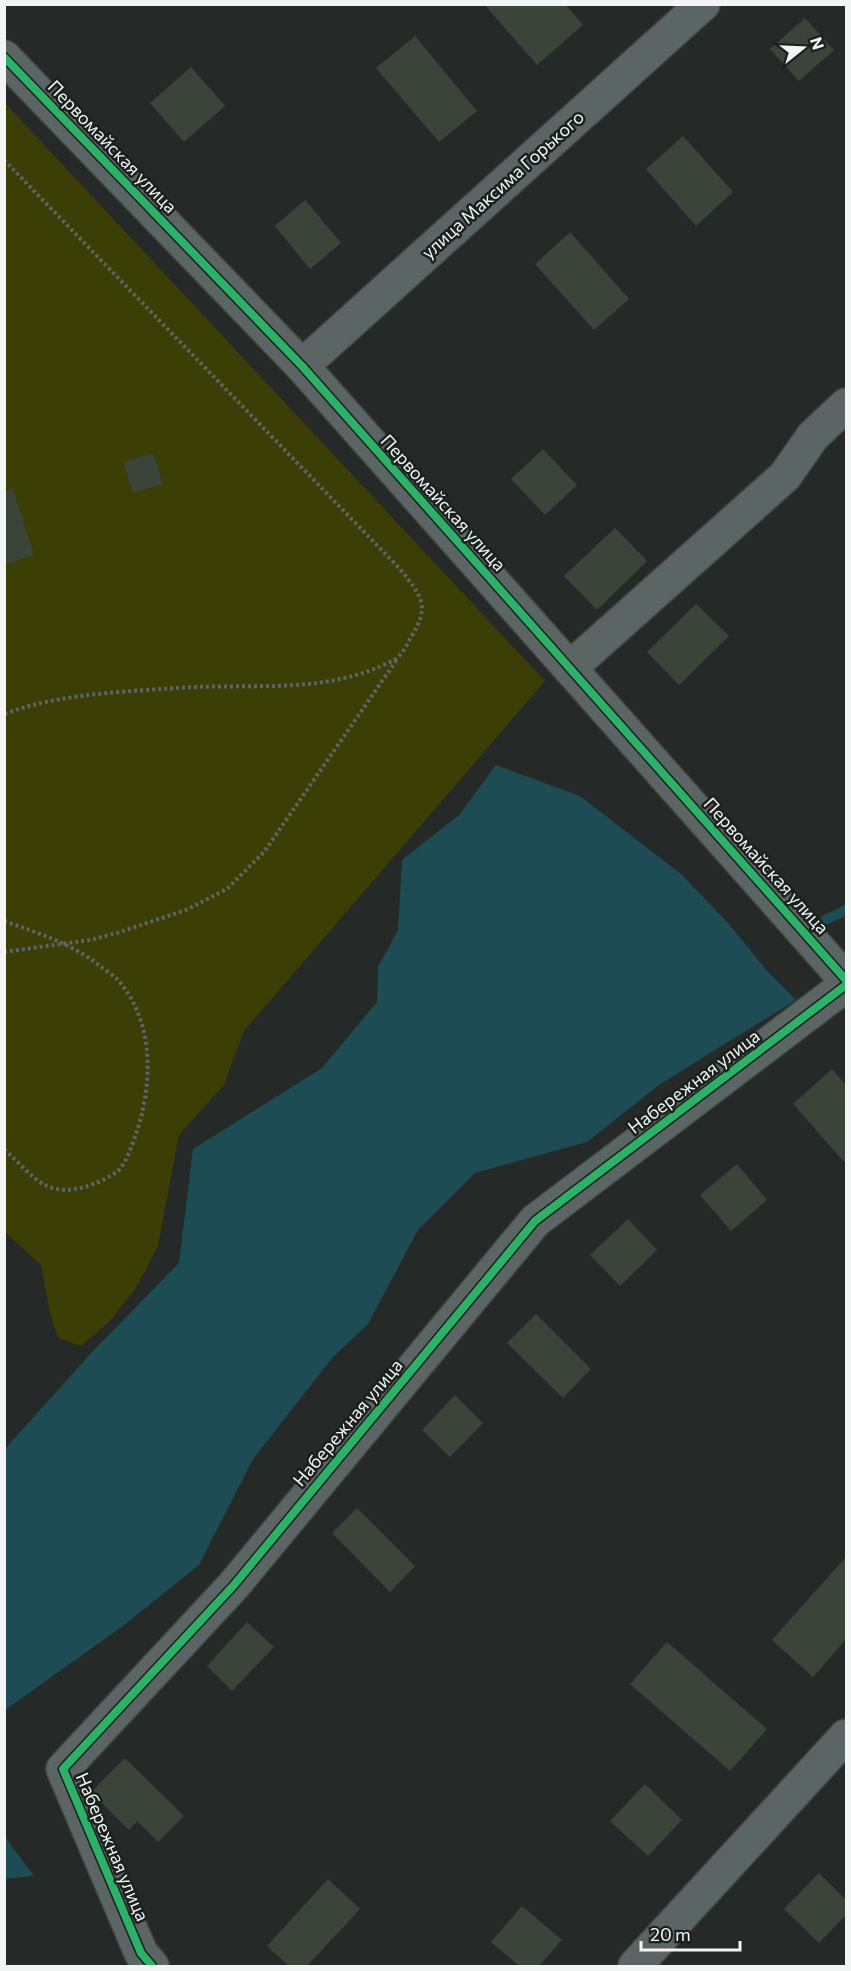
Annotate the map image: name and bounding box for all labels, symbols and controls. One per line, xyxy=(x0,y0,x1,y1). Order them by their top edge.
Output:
north arrow xyxy=(773,18,833,78)
text: N xyxy=(807,35,829,52)
street label: Первомайская улица xyxy=(44,75,182,217)
street label: улица Максима Горького xyxy=(417,106,588,263)
street label: Первомайская улица xyxy=(377,429,511,575)
street label: Первомайская улица xyxy=(700,792,834,938)
street label: Набережная улица xyxy=(623,1024,764,1138)
street label: Набережная улица xyxy=(288,1354,407,1490)
street label: Набережная улица xyxy=(72,1769,154,1924)
scale bar xyxy=(641,1914,740,1952)
text: 20 m xyxy=(650,1923,691,1945)

